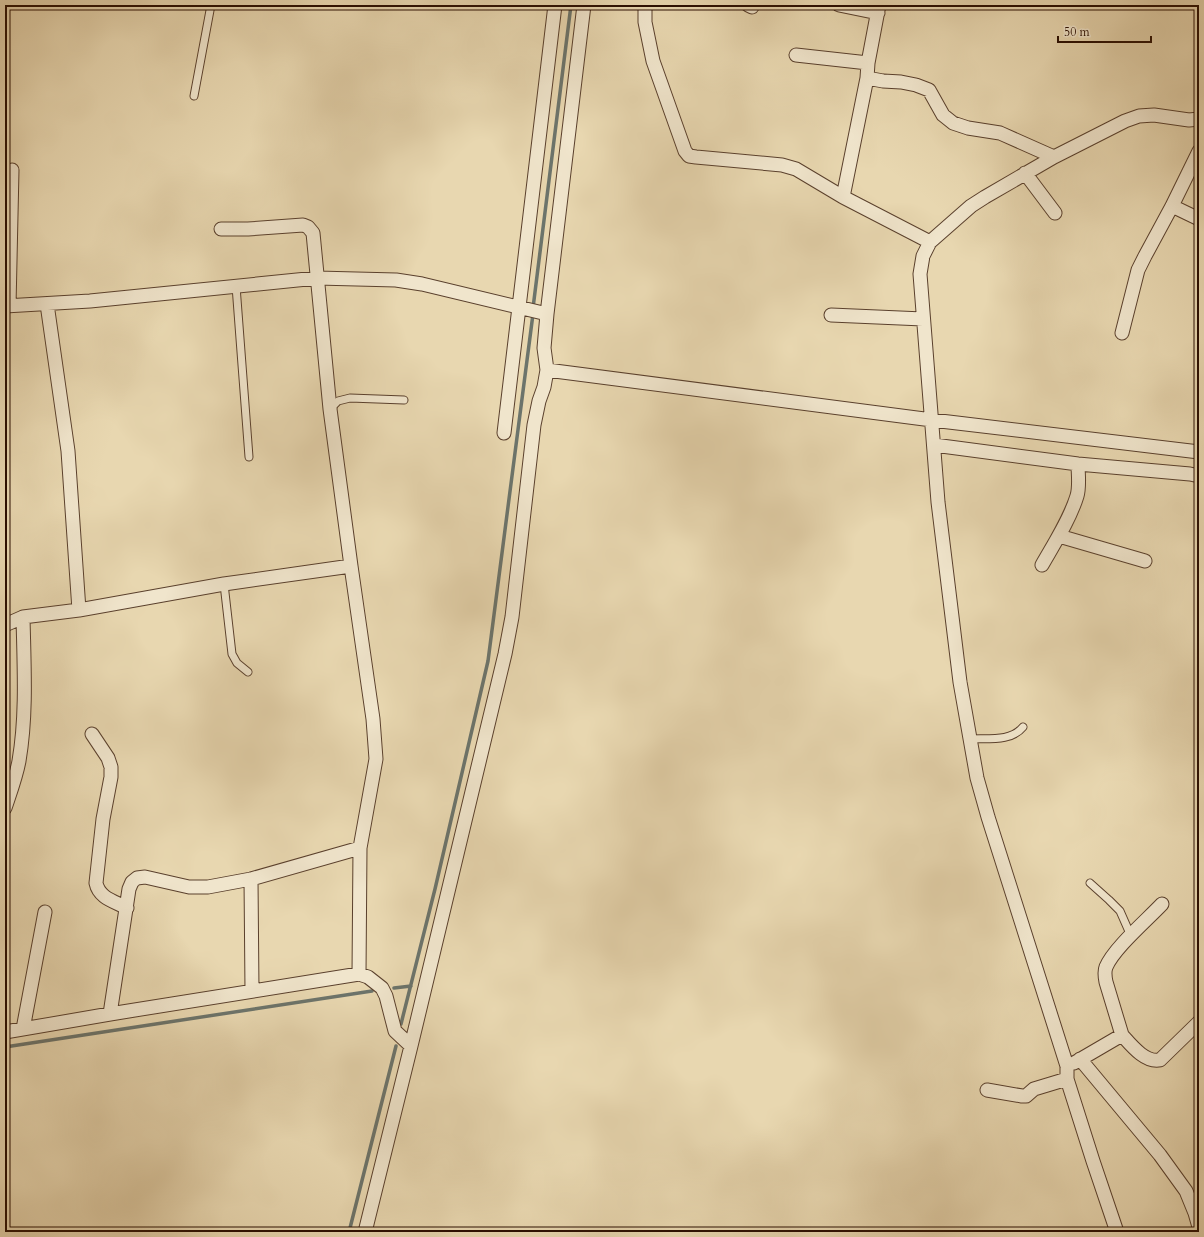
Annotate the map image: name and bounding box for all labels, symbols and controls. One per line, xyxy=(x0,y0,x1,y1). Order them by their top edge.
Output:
scale bar xyxy=(1058,18,1151,44)
text: 50 m xyxy=(1064,24,1091,40)

